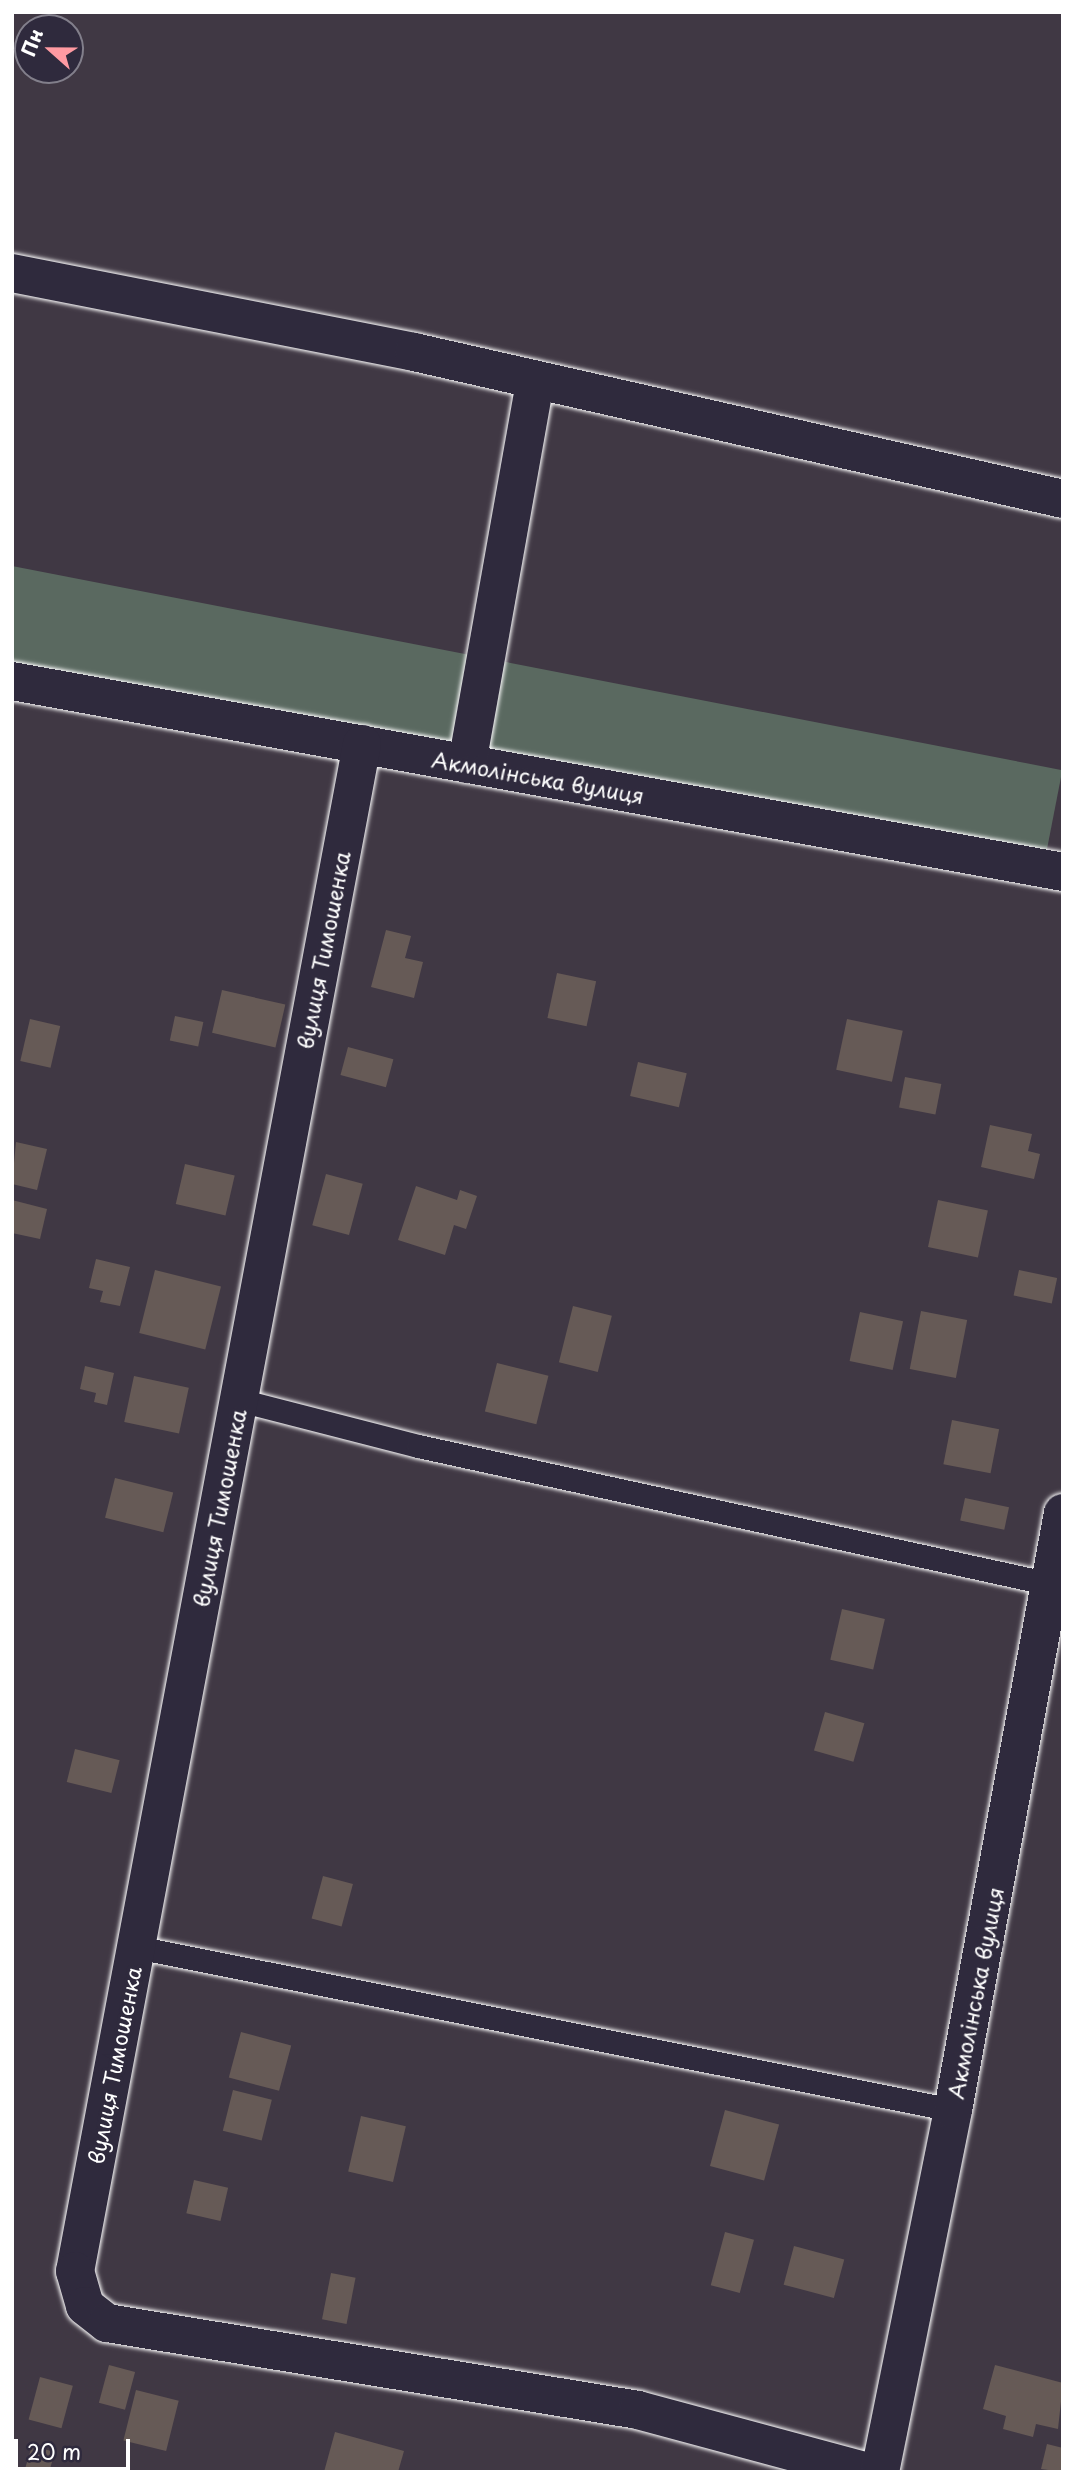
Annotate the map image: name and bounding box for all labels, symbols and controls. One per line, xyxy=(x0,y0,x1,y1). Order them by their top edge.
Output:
north arrow xyxy=(14,14,84,84)
text: Пн xyxy=(13,24,49,60)
street label: Акмолінська вулиця xyxy=(429,746,647,808)
street label: вулиця Тимошенка xyxy=(291,849,355,1051)
street label: вулиця Тимошенка xyxy=(187,1407,251,1609)
street label: Акмолінська вулиця xyxy=(942,1885,1008,2101)
street label: вулиця Тимошенка xyxy=(82,1964,146,2166)
scale bar xyxy=(18,2424,133,2468)
text: 20 m xyxy=(27,2435,81,2467)

